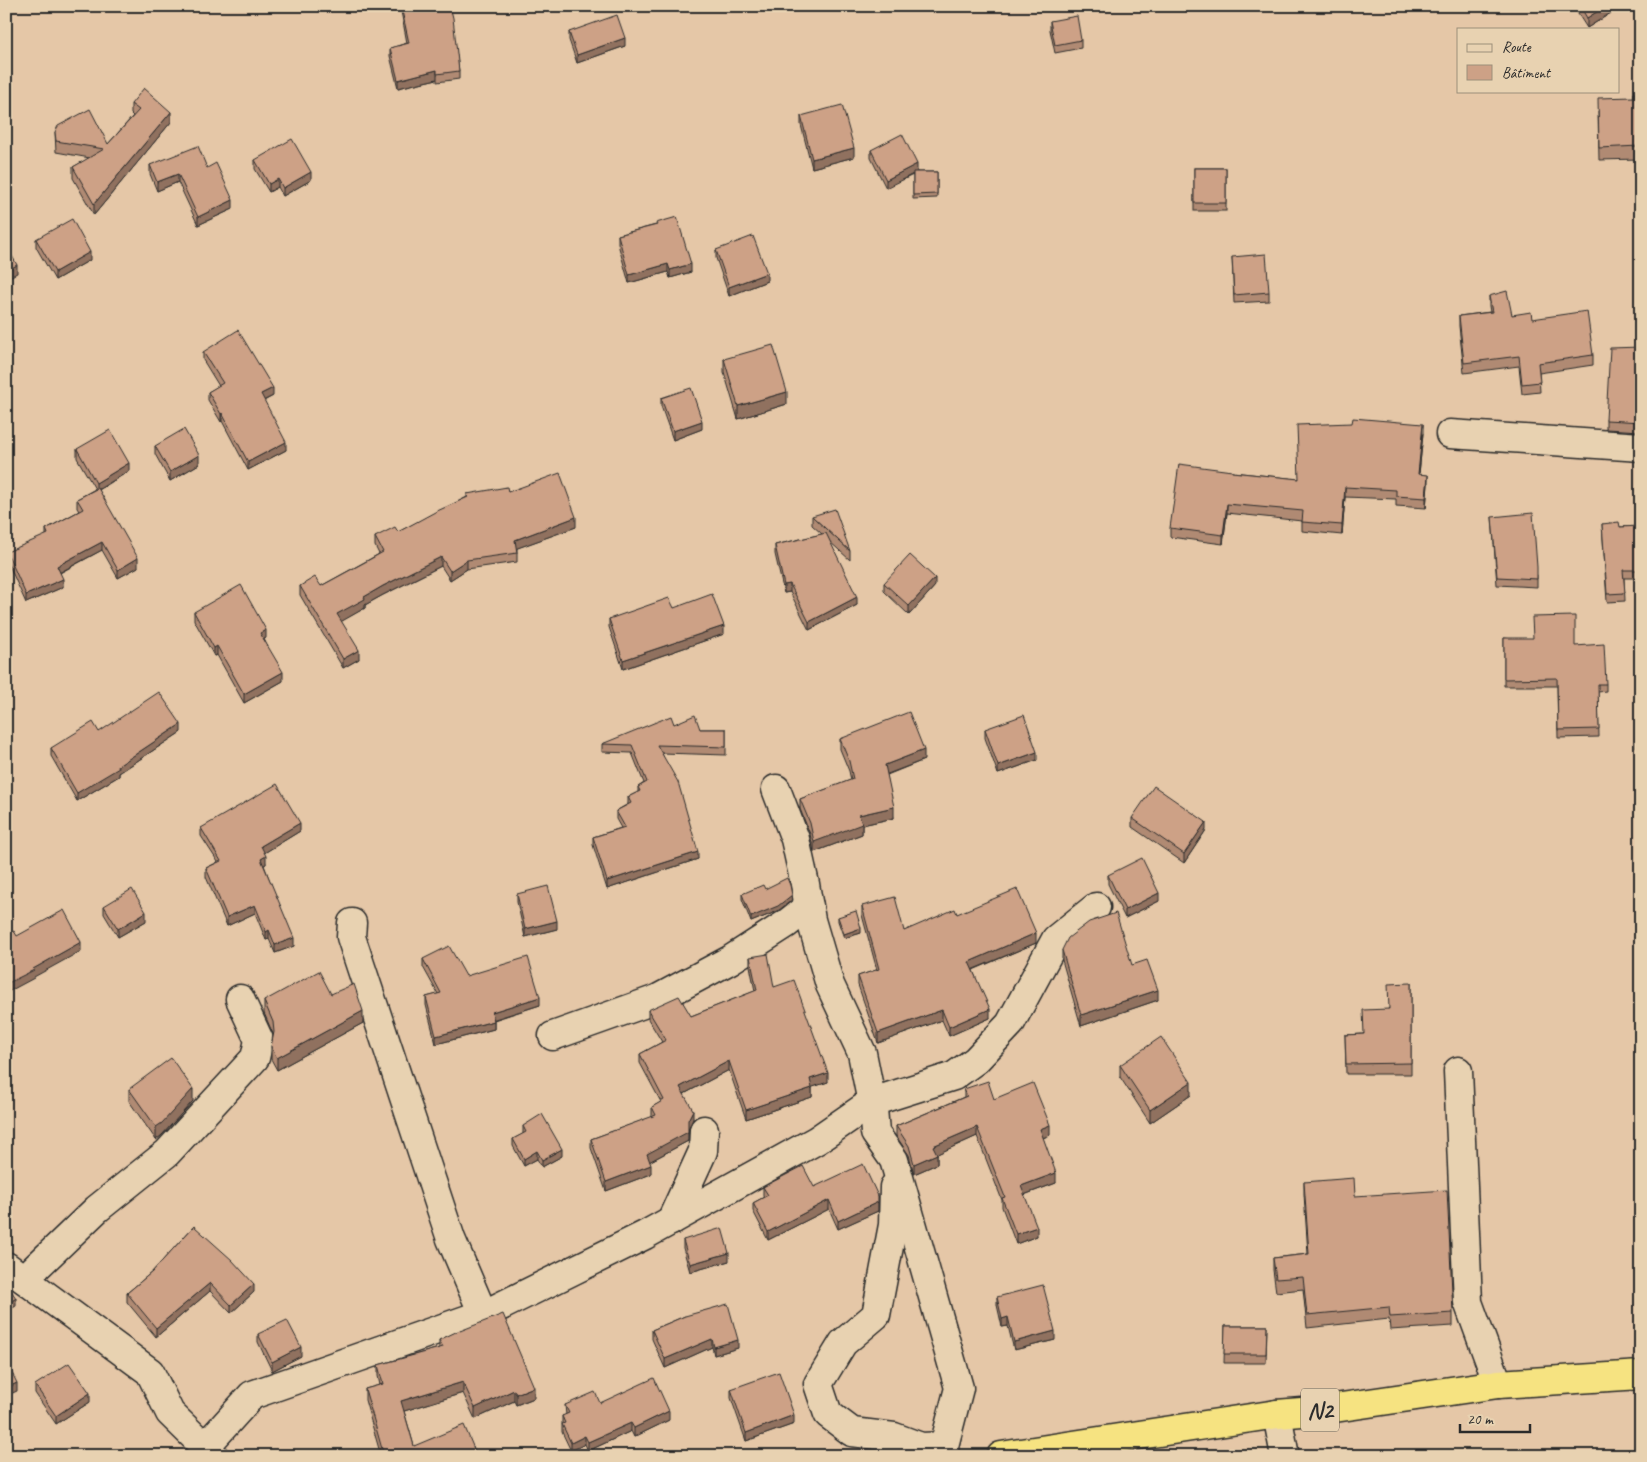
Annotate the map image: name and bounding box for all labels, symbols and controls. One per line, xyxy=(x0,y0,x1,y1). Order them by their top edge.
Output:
legend xyxy=(1457,28,1620,92)
text: Route xyxy=(1502,38,1532,57)
text: Bâtiment xyxy=(1502,64,1552,83)
road number: N2 xyxy=(1301,1388,1339,1432)
scale bar xyxy=(1460,1402,1530,1434)
text: 20 m xyxy=(1467,1410,1494,1429)

